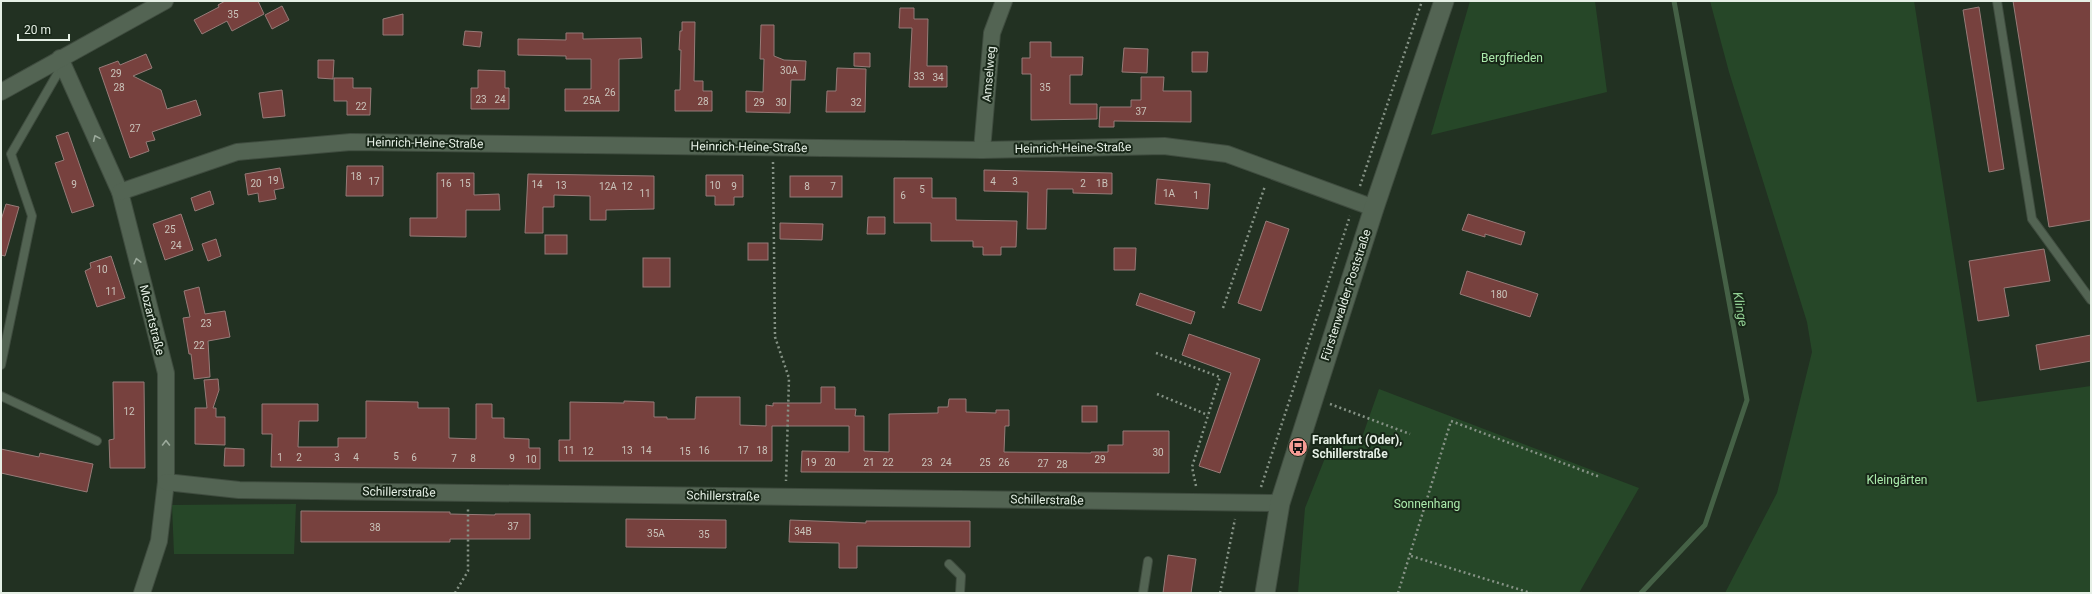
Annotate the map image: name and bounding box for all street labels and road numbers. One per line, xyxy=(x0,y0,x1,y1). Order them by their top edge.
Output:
street label: Amselweg xyxy=(980,46,998,102)
street label: Heinrich-Heine-Straße xyxy=(367,135,483,151)
street label: Heinrich-Heine-Straße xyxy=(691,139,807,155)
street label: Heinrich-Heine-Straße xyxy=(1015,140,1131,156)
street label: Fürstenwalder Poststraße xyxy=(1318,228,1374,362)
street label: Mozartstraße xyxy=(137,283,167,357)
street label: Schillerstraße xyxy=(362,484,436,500)
street label: Schillerstraße xyxy=(686,488,760,504)
street label: Schillerstraße xyxy=(1010,492,1084,508)

